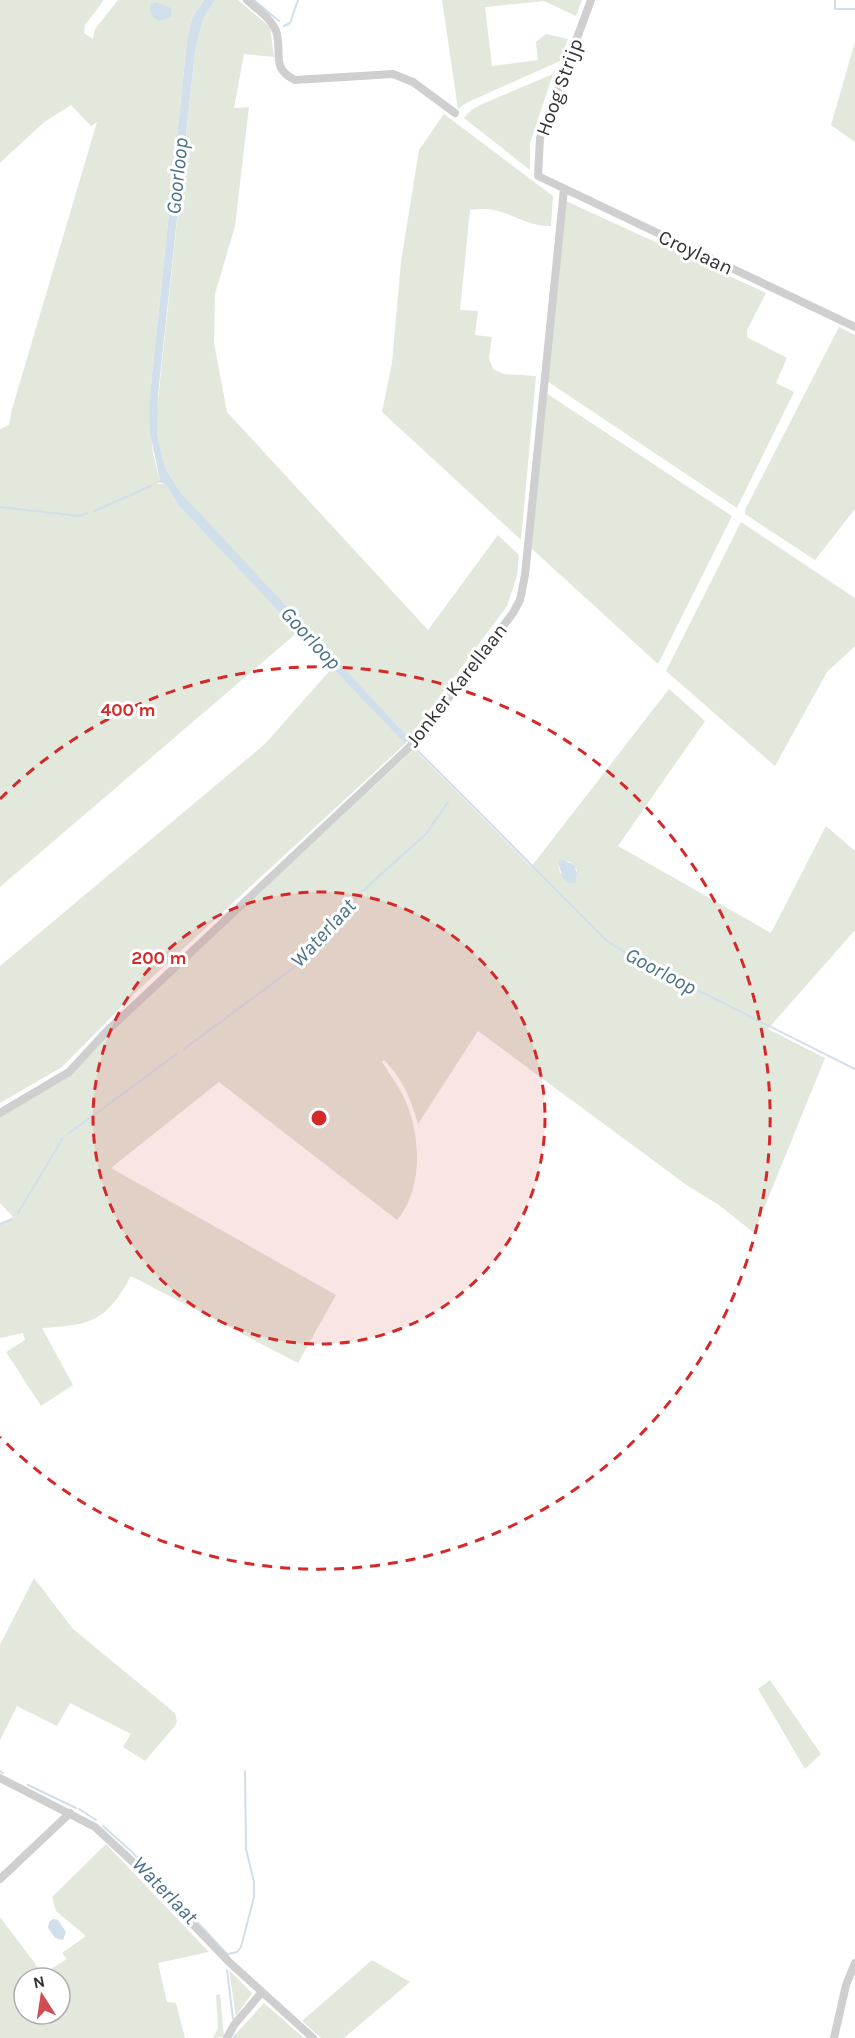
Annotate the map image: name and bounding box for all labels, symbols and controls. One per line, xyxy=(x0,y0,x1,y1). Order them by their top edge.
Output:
street label: Hoog Strijp xyxy=(531,35,588,139)
water label: Goorloop xyxy=(161,136,193,216)
street label: Croylaan xyxy=(655,225,737,280)
water label: Goorloop xyxy=(276,602,346,674)
street label: Jonker Karellaan xyxy=(401,619,512,752)
text: 400 m xyxy=(100,699,156,721)
water label: Waterlaat xyxy=(285,893,361,972)
water label: Goorloop xyxy=(621,942,701,1000)
text: 200 m xyxy=(131,947,187,969)
centre of rings xyxy=(309,1108,329,1128)
water label: Waterlaat xyxy=(127,1851,204,1929)
north arrow xyxy=(12,1966,72,2026)
text: N xyxy=(31,1971,47,1992)

